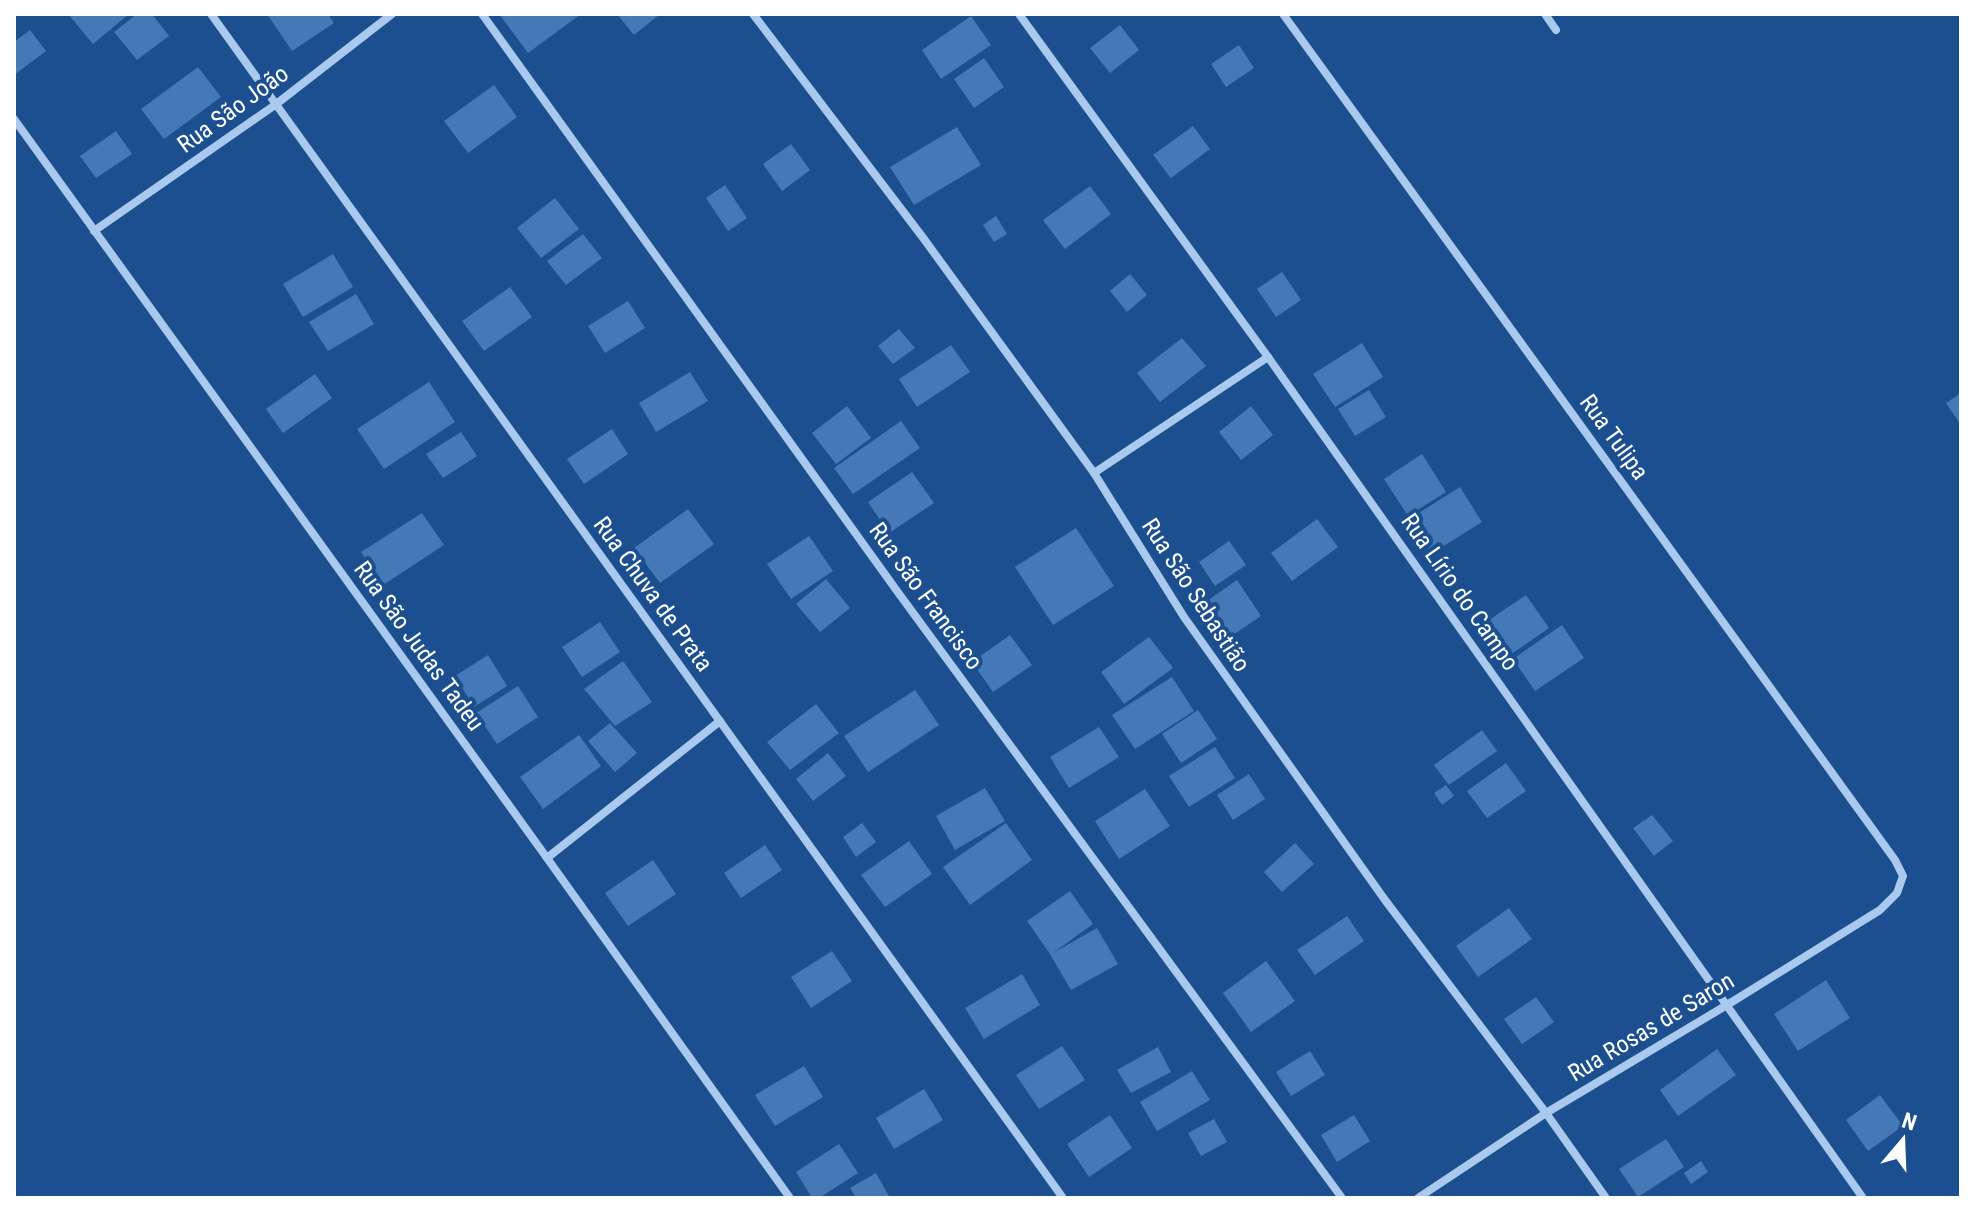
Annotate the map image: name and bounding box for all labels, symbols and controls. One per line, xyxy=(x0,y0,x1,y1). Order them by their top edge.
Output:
street label: Rua São João xyxy=(172,59,294,159)
street label: Rua Tulipa xyxy=(1574,389,1654,485)
street label: Rua Lírio do Campo xyxy=(1395,508,1525,676)
street label: Rua Chuva de Prata xyxy=(588,511,718,677)
street label: Rua São Sebastião xyxy=(1136,513,1256,677)
street label: Rua São Francisco xyxy=(863,517,989,675)
street label: Rua São Judas Tadeu xyxy=(348,556,490,736)
street label: Rua Rosas de Saron xyxy=(1563,966,1739,1088)
north arrow xyxy=(1863,1100,1943,1180)
text: N xyxy=(1899,1108,1920,1136)

